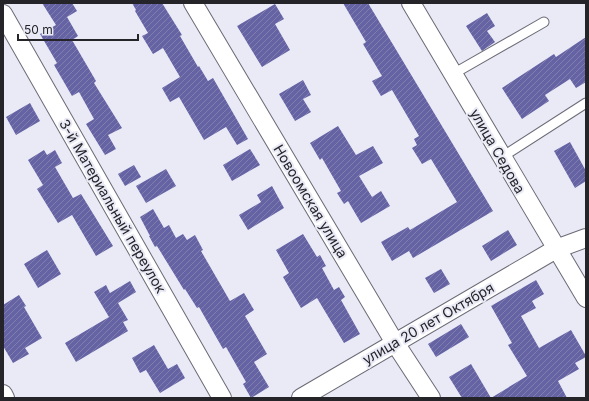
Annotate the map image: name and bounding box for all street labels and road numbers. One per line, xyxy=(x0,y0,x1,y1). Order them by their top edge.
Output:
street label: улица Седова xyxy=(467,106,529,196)
street label: 3-й Материальный переулок xyxy=(56,116,170,296)
street label: Новоомская улица xyxy=(270,141,352,261)
street label: улица 20 лет Октября xyxy=(359,278,497,368)

